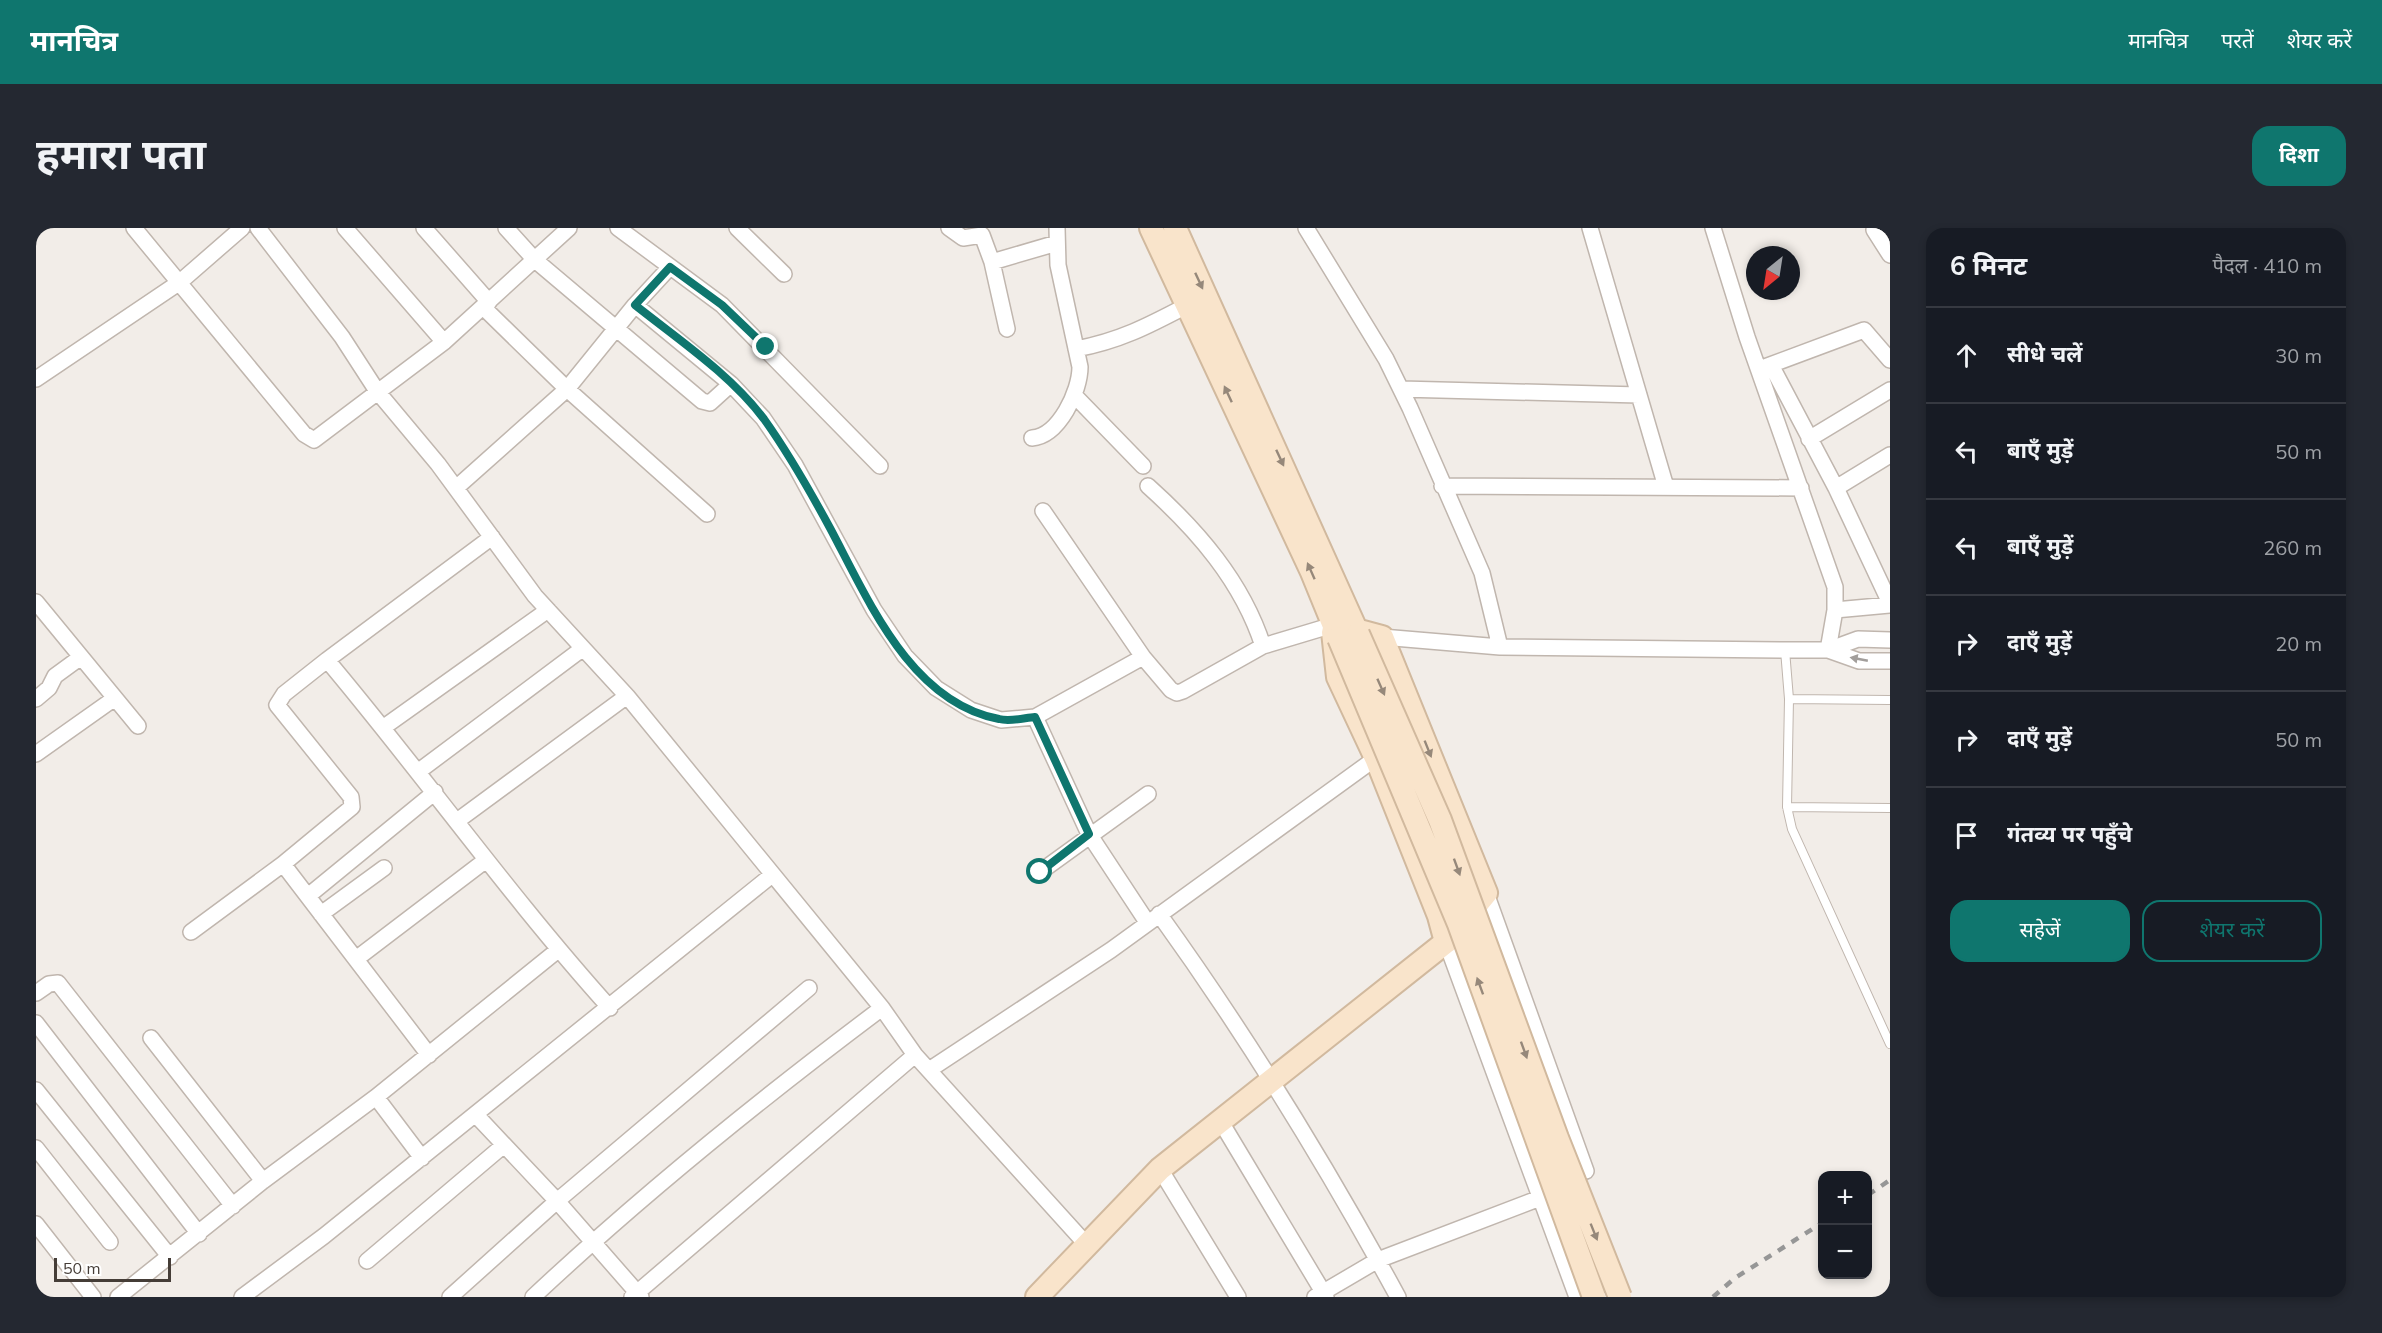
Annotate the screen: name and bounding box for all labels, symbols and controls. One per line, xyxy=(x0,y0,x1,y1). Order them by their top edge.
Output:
text: मानचित्र xyxy=(30,23,118,58)
text: मानचित्र xyxy=(2128,27,2188,53)
text: परतें xyxy=(2221,27,2254,53)
text: शेयर करें xyxy=(2287,27,2352,53)
button: दिशा xyxy=(2252,126,2346,186)
text: हमारा पता xyxy=(36,127,206,180)
north arrow xyxy=(1746,246,1800,300)
text: 6 मिनट xyxy=(1950,249,2027,282)
text: पैदल · 410 m xyxy=(2213,253,2322,278)
one-way arrow xyxy=(1194,273,1203,290)
route end xyxy=(752,333,778,359)
icon: ahead xyxy=(1950,339,1983,372)
text: सीधे चलें xyxy=(2007,340,2082,368)
text: 30 m xyxy=(2275,343,2322,368)
one-way arrow xyxy=(1223,386,1232,403)
icon: left xyxy=(1950,435,1983,468)
text: बाएँ मुड़ें xyxy=(2007,436,2073,464)
text: 50 m xyxy=(2275,439,2322,464)
one-way arrow xyxy=(1276,450,1285,467)
icon: left xyxy=(1950,531,1983,564)
text: बाएँ मुड़ें xyxy=(2007,532,2073,560)
text: 260 m xyxy=(2263,535,2322,560)
one-way arrow xyxy=(1306,561,1316,579)
icon: right xyxy=(1950,627,1983,660)
text: दाएँ मुड़ें xyxy=(2007,628,2072,656)
text: 20 m xyxy=(2275,631,2322,656)
one-way arrow xyxy=(1849,654,1868,663)
one-way arrow xyxy=(1376,679,1386,697)
icon: right xyxy=(1950,723,1983,756)
text: दाएँ मुड़ें xyxy=(2007,724,2072,752)
text: 50 m xyxy=(2275,727,2322,752)
one-way arrow xyxy=(1423,741,1433,759)
icon: arrive xyxy=(1950,819,1983,852)
text: गंतव्य पर पहुँचे xyxy=(2007,820,2132,848)
route start xyxy=(1026,858,1052,884)
one-way arrow xyxy=(1453,858,1462,876)
button: सहेजें xyxy=(1950,900,2130,962)
button: शेयर करें xyxy=(2142,900,2322,962)
one-way arrow xyxy=(1475,976,1485,994)
one-way arrow xyxy=(1520,1041,1530,1059)
map controls xyxy=(1818,1171,1872,1279)
button: + xyxy=(1818,1171,1872,1225)
one-way arrow xyxy=(1590,1223,1599,1241)
button: − xyxy=(1818,1225,1872,1279)
scale bar xyxy=(54,1255,171,1282)
text: 50 m xyxy=(63,1258,100,1278)

